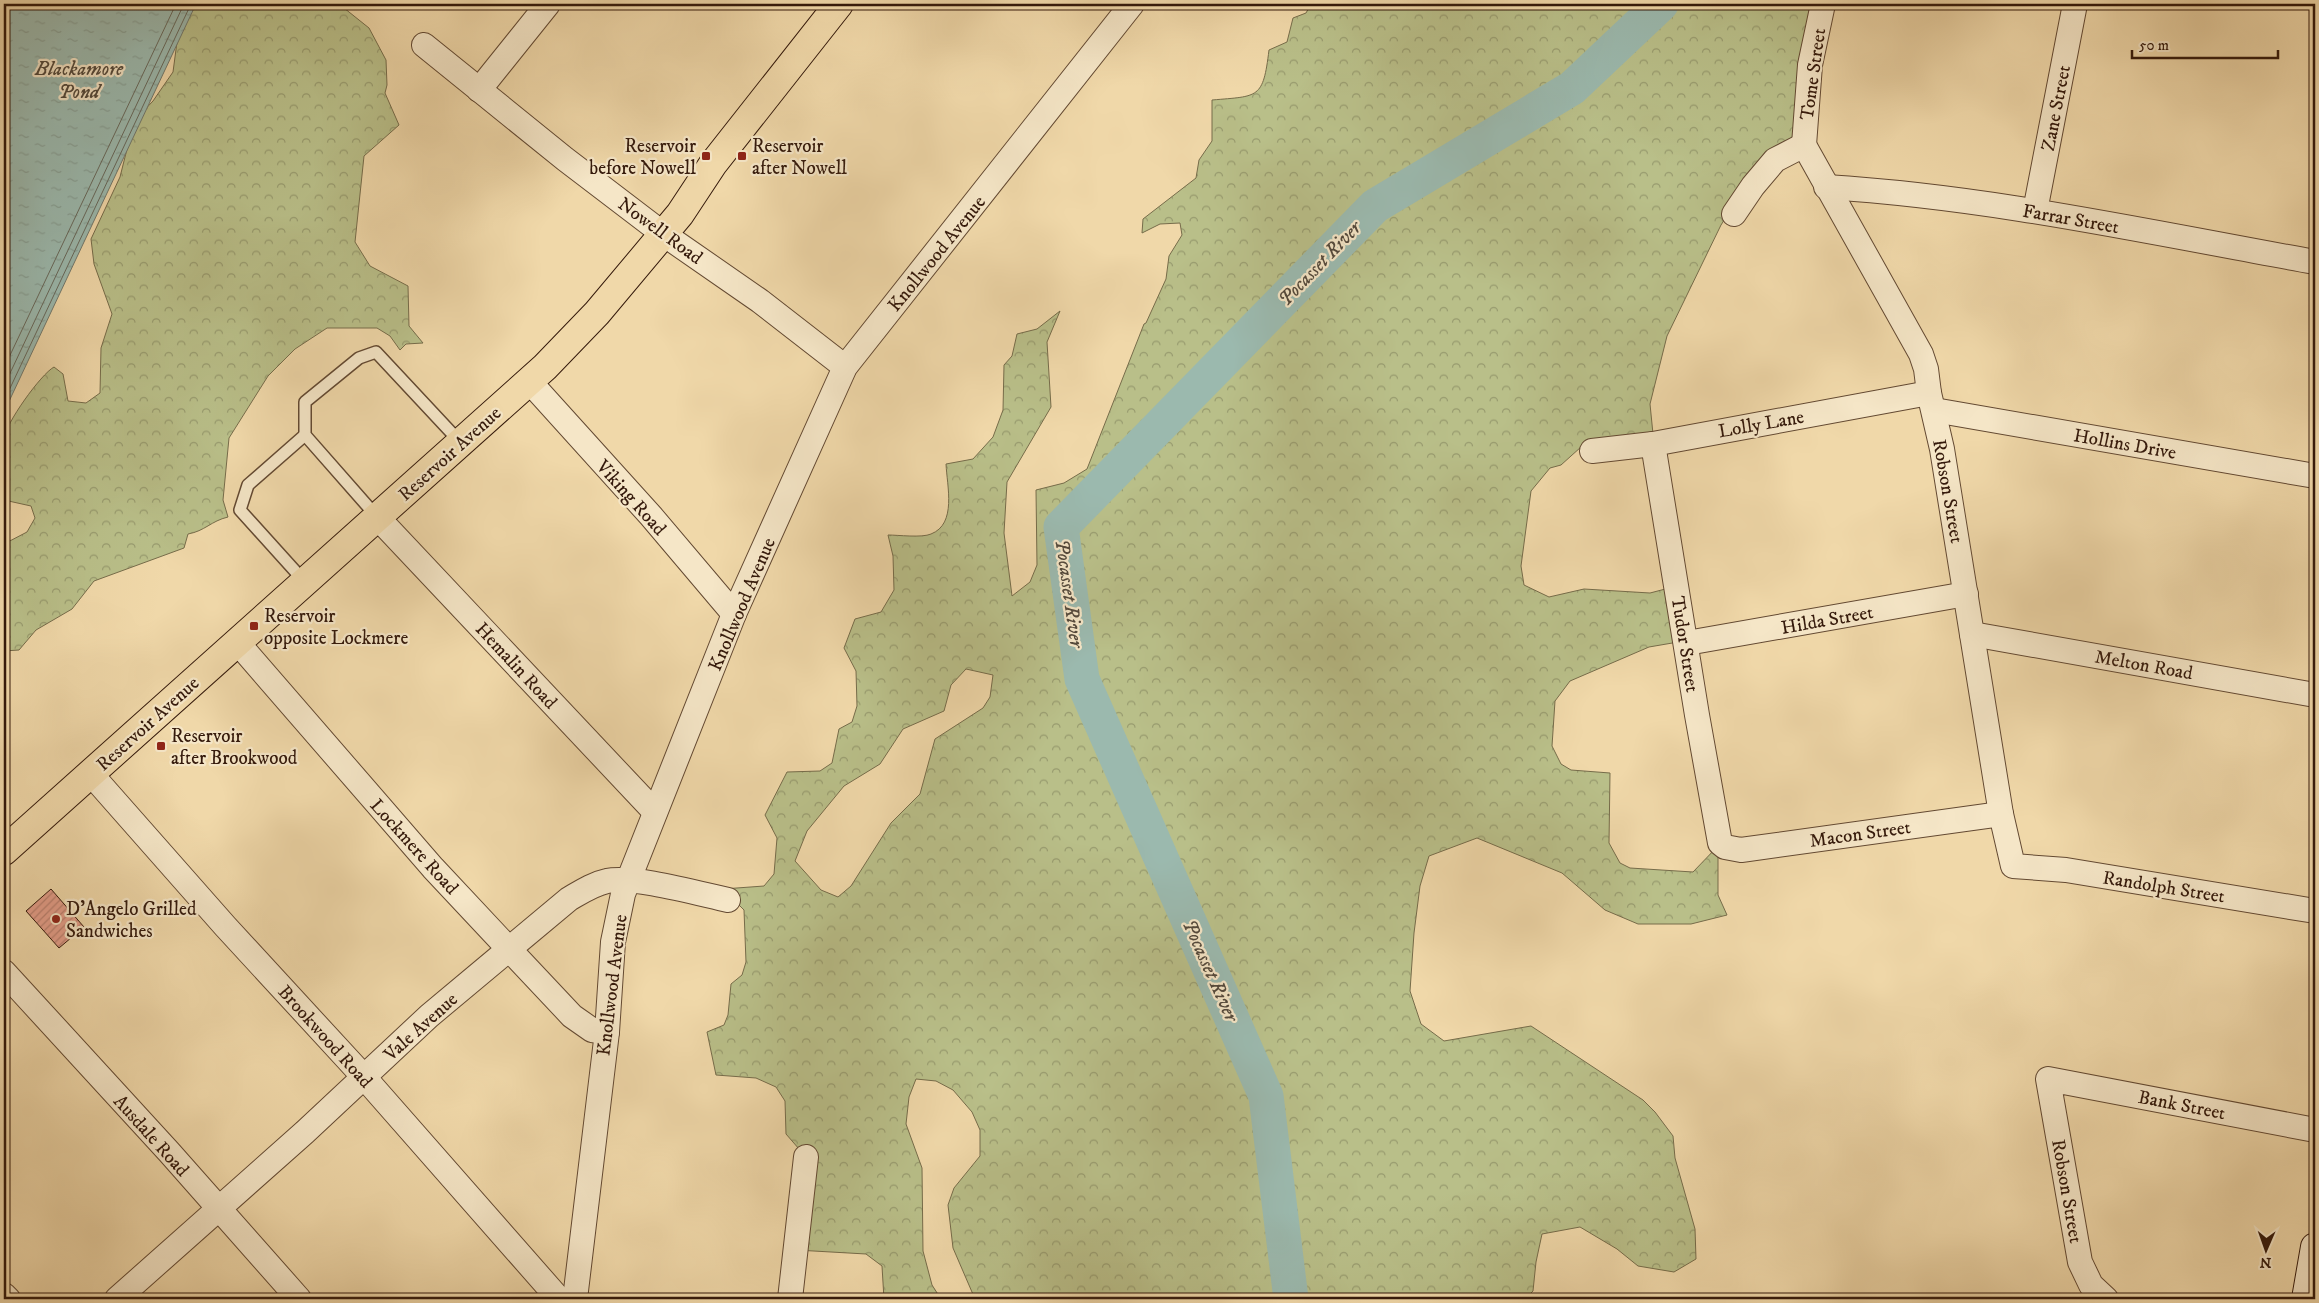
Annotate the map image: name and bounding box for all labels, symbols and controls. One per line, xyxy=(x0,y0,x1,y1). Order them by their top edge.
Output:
street label: Tome Street xyxy=(1796,27,1831,122)
scale bar xyxy=(2132,28,2278,60)
text: 50 m xyxy=(2139,36,2169,55)
water label: Blackamore Pond xyxy=(34,57,124,105)
street label: Zane Street xyxy=(2037,63,2076,153)
place label: Reservoir before Nowell xyxy=(589,135,696,180)
place label: Reservoir after Nowell xyxy=(752,135,847,180)
marker: Reservoir before Nowell xyxy=(700,150,712,162)
marker: Reservoir after Nowell xyxy=(736,150,748,162)
street label: Knollwood Avenue xyxy=(883,191,991,317)
street label: Nowell Road xyxy=(613,193,707,270)
street label: Farrar Street xyxy=(2021,200,2121,239)
water label: Pocasset River xyxy=(1273,215,1368,312)
street label: Reservoir Avenue xyxy=(394,402,506,506)
street label: Lolly Lane xyxy=(1717,406,1806,443)
street label: Hollins Drive xyxy=(2072,424,2178,465)
street label: Robson Street xyxy=(1927,437,1968,545)
street label: Viking Road xyxy=(590,455,671,541)
street label: Knollwood Avenue xyxy=(704,534,781,675)
water label: Pocasset River xyxy=(1049,537,1089,651)
street label: Tudor Street xyxy=(1666,595,1703,694)
street label: Hilda Street xyxy=(1779,601,1875,640)
place label: Reservoir opposite Lockmere xyxy=(264,605,408,650)
street label: Hemalin Road xyxy=(470,618,562,714)
marker: Reservoir opposite Lockmere xyxy=(248,620,260,632)
street label: Melton Road xyxy=(2093,646,2195,686)
street label: Reservoir Avenue xyxy=(92,672,204,776)
place label: Reservoir after Brookwood xyxy=(171,725,298,770)
marker: Reservoir after Brookwood xyxy=(155,740,167,752)
street label: Lockmere Road xyxy=(365,794,463,900)
street label: Macon Street xyxy=(1808,816,1912,853)
street label: Randolph Street xyxy=(2101,866,2226,908)
place label: D'Angelo Grilled Sandwiches xyxy=(66,898,197,943)
marker: D'Angelo Grilled Sandwiches xyxy=(50,913,62,925)
street label: Knollwood Avenue xyxy=(592,913,633,1057)
water label: Pocasset River xyxy=(1176,916,1244,1027)
street label: Brookwood Road xyxy=(273,981,377,1094)
street label: Vale Avenue xyxy=(379,988,463,1067)
street label: Bank Street xyxy=(2136,1086,2227,1125)
street label: Ausdale Road xyxy=(108,1090,194,1182)
street label: Robson Street xyxy=(2046,1137,2087,1245)
north arrow xyxy=(2242,1226,2292,1276)
text: N xyxy=(2259,1253,2272,1271)

